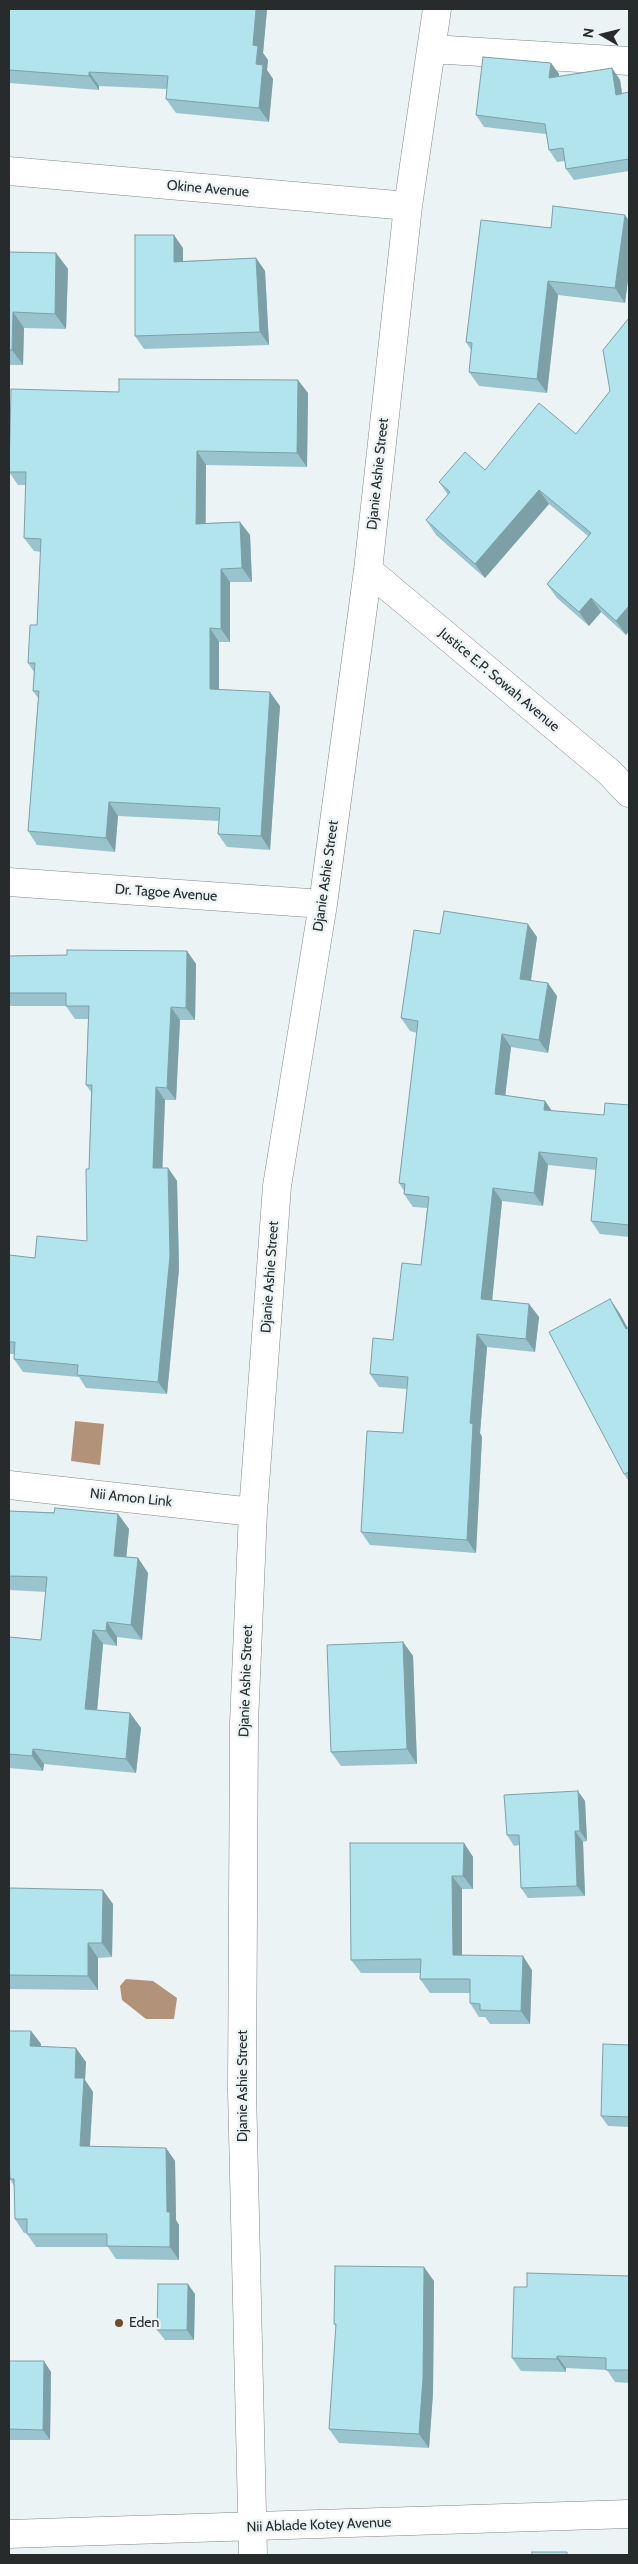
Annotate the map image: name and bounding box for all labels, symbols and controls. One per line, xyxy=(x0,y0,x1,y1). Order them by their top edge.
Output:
north arrow xyxy=(578,10,628,60)
text: N xyxy=(579,27,598,39)
street label: Okine Avenue xyxy=(166,177,250,201)
street label: Djanie Ashie Street xyxy=(364,417,392,531)
street label: Justice E.P. Sowah Avenue xyxy=(435,625,563,735)
street label: Djanie Ashie Street xyxy=(310,819,342,933)
street label: Dr. Tagoe Avenue xyxy=(114,881,218,905)
street label: Djanie Ashie Street xyxy=(258,1220,282,1334)
street label: Nii Amon Link xyxy=(89,1485,173,1511)
street label: Djanie Ashie Street xyxy=(236,1625,256,1737)
street label: Djanie Ashie Street xyxy=(235,2030,251,2142)
place label: Eden xyxy=(129,2315,159,2331)
marker: Eden xyxy=(113,2317,125,2329)
street label: Nii Ablade Kotey Avenue xyxy=(246,2514,392,2536)

